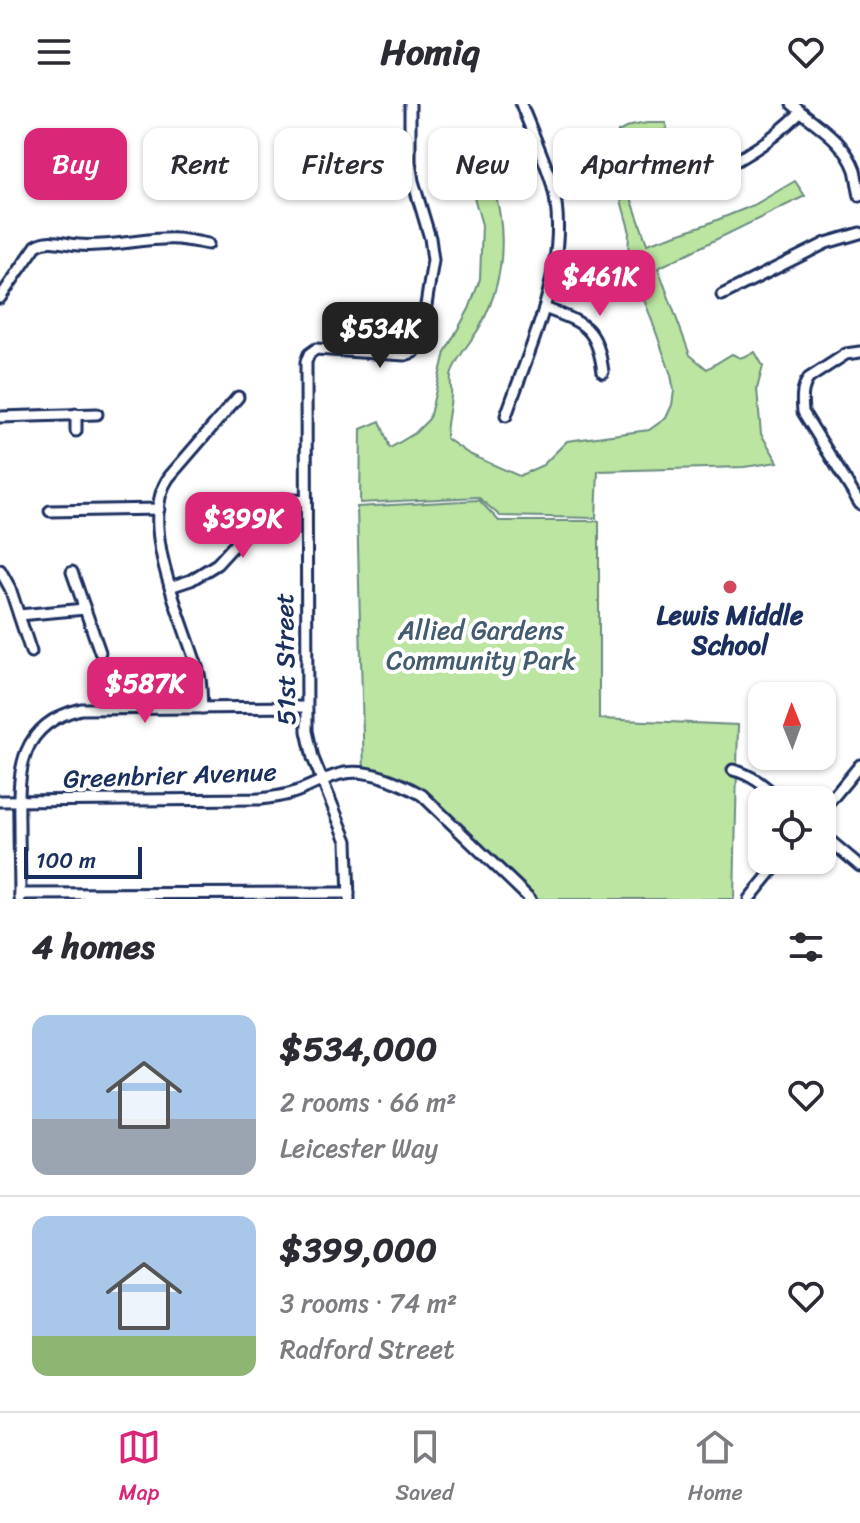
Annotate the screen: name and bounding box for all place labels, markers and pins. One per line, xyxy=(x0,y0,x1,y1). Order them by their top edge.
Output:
pin: $461K xyxy=(544,250,656,318)
pin: $534K xyxy=(324,302,436,370)
pin: $399K xyxy=(187,492,299,560)
marker: Lewis Middle School xyxy=(721,578,739,596)
place label: Lewis Middle School xyxy=(657,592,804,668)
pin: $587K xyxy=(89,657,201,725)

